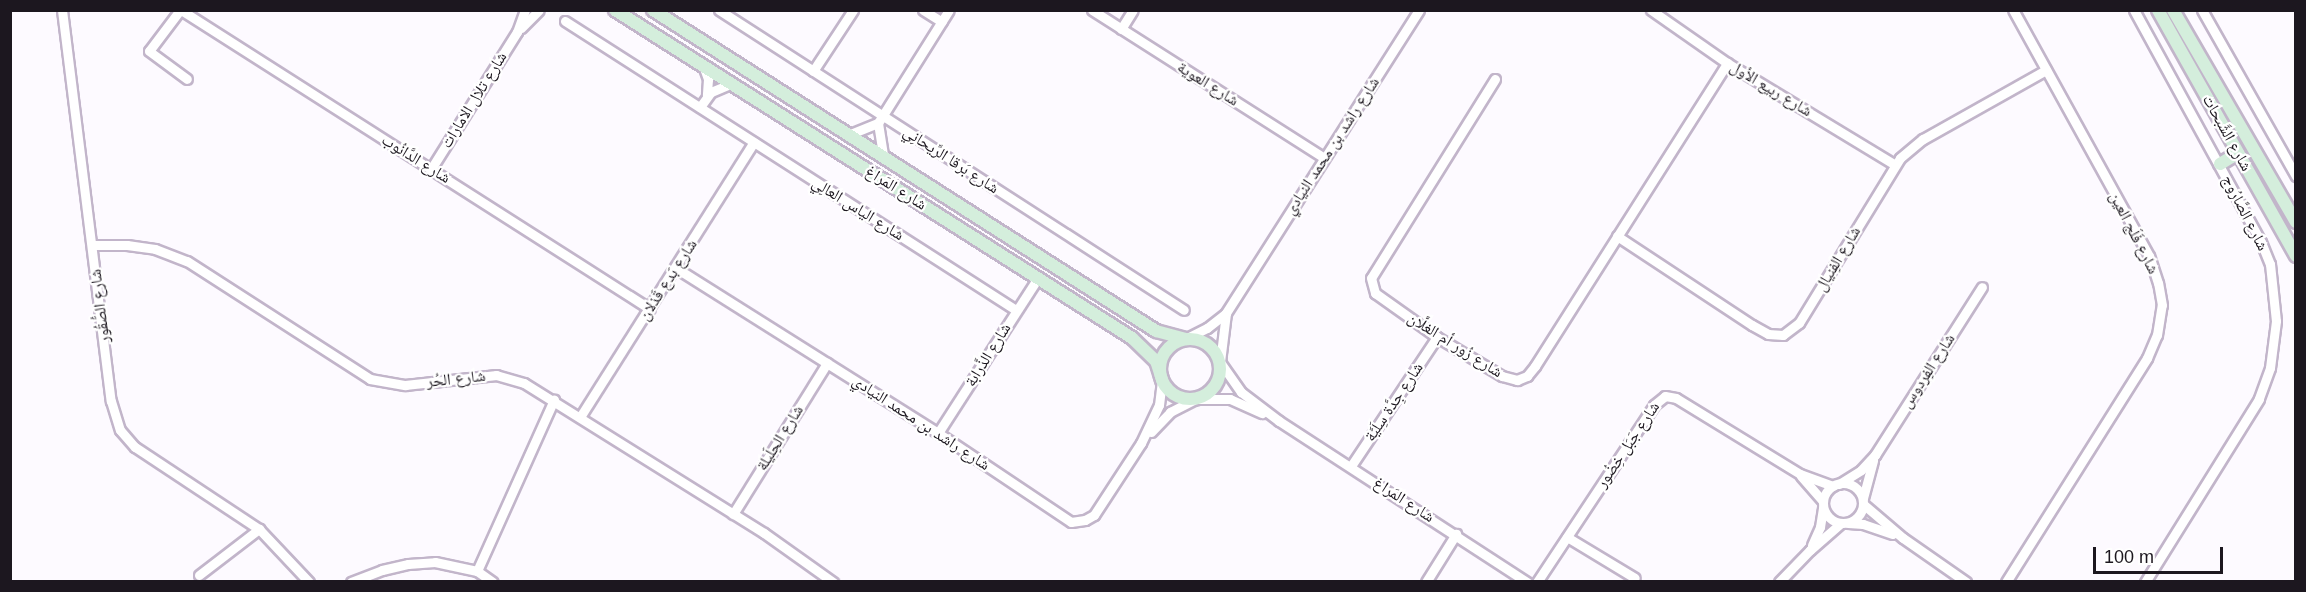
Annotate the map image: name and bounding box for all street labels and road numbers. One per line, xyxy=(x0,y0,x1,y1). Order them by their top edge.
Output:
street label: شارع تلال الامارات xyxy=(437,48,511,152)
street label: شارع ربيع الأول xyxy=(1726,57,1816,121)
street label: شارع العوية xyxy=(1174,58,1242,110)
street label: شارع راشد بن محمد النيادي xyxy=(1280,74,1384,218)
street label: شارع الشَّبحات xyxy=(2198,91,2256,175)
street label: شارع بَرقا الرِّيحانِي xyxy=(900,122,1002,198)
street label: شارع الدَّانُوب xyxy=(378,130,454,188)
street label: شارع المَراغ xyxy=(862,162,930,214)
street label: شارع الصَّارُوج xyxy=(2218,172,2272,254)
street label: شارع الياس العالِي xyxy=(808,173,908,245)
street label: شارع فَلَج العين xyxy=(2105,189,2163,277)
street label: شارع الفِنيال xyxy=(1811,223,1865,295)
street label: شارع بَدع قَذلان xyxy=(635,236,701,324)
street label: شارع الصُّقُور xyxy=(86,268,114,344)
street label: شارع زُور أم الغلَّان xyxy=(1404,308,1506,382)
street label: شارع الذَّرابة xyxy=(961,320,1015,390)
street label: شارع الفِردوس xyxy=(1897,330,1959,412)
street label: شارع جِدَّة سِلَيَّة xyxy=(1361,359,1427,445)
street label: شارع الحُر xyxy=(426,366,486,392)
street label: شارع راشد بن محمد النيادي xyxy=(849,371,993,475)
street label: شارع جَبَل خِضُور xyxy=(1592,398,1664,492)
street label: شارع الحِلَيلة xyxy=(752,402,808,474)
street label: شارع المَراغ xyxy=(1370,473,1438,527)

